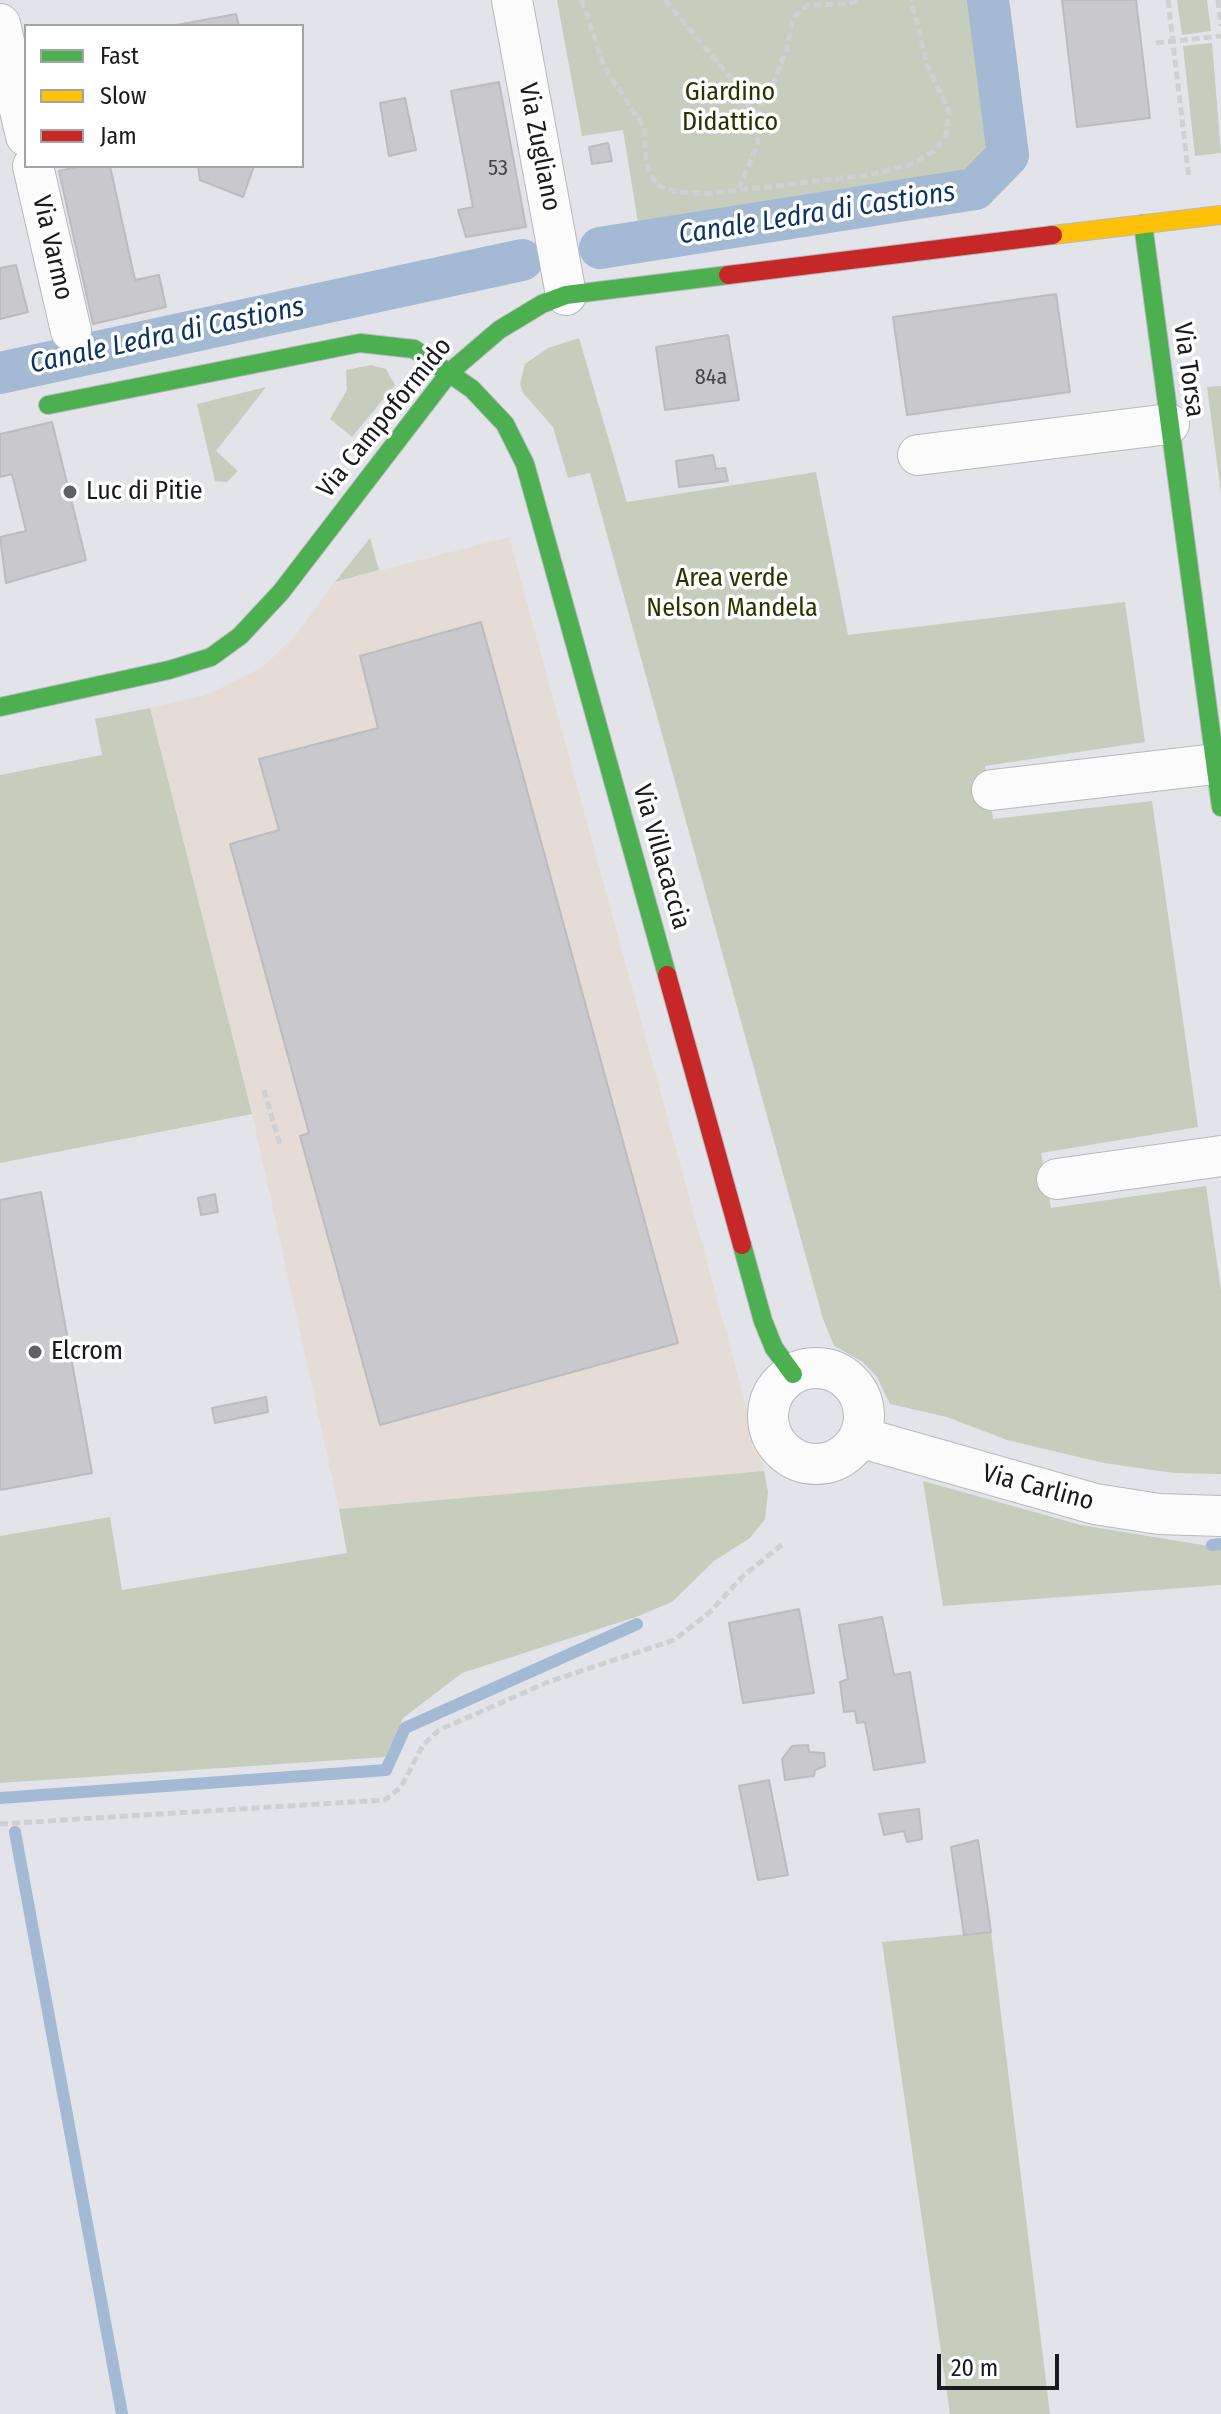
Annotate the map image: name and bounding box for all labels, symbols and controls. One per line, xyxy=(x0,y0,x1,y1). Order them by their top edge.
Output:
legend xyxy=(24,24,304,168)
text: Fast xyxy=(100,42,139,70)
park label: Giardino Didattico xyxy=(682,77,778,138)
street label: Via Zugliano xyxy=(511,80,567,214)
text: Slow xyxy=(100,82,146,110)
text: Jam xyxy=(100,122,137,150)
house number: 53 xyxy=(488,156,508,182)
water label: Canale Ledra di Castions xyxy=(676,176,958,252)
street label: Via Varmo xyxy=(25,193,79,303)
water label: Canale Ledra di Castions xyxy=(27,291,307,381)
street label: Via Torsa xyxy=(1166,321,1210,419)
street label: Via Campoformido xyxy=(311,332,459,504)
house number: 84a xyxy=(695,365,727,391)
place label: Luc di Pitie xyxy=(86,476,203,508)
marker: Luc di Pitie xyxy=(61,483,79,501)
park label: Area verde Nelson Mandela xyxy=(646,563,818,624)
street label: Via Villacaccia xyxy=(625,781,697,933)
place label: Elcrom xyxy=(51,1336,123,1368)
marker: Elcrom xyxy=(26,1343,44,1361)
street label: Via Carlino xyxy=(979,1458,1097,1518)
scale bar xyxy=(941,2338,1063,2388)
text: 20 m xyxy=(951,2354,998,2382)

